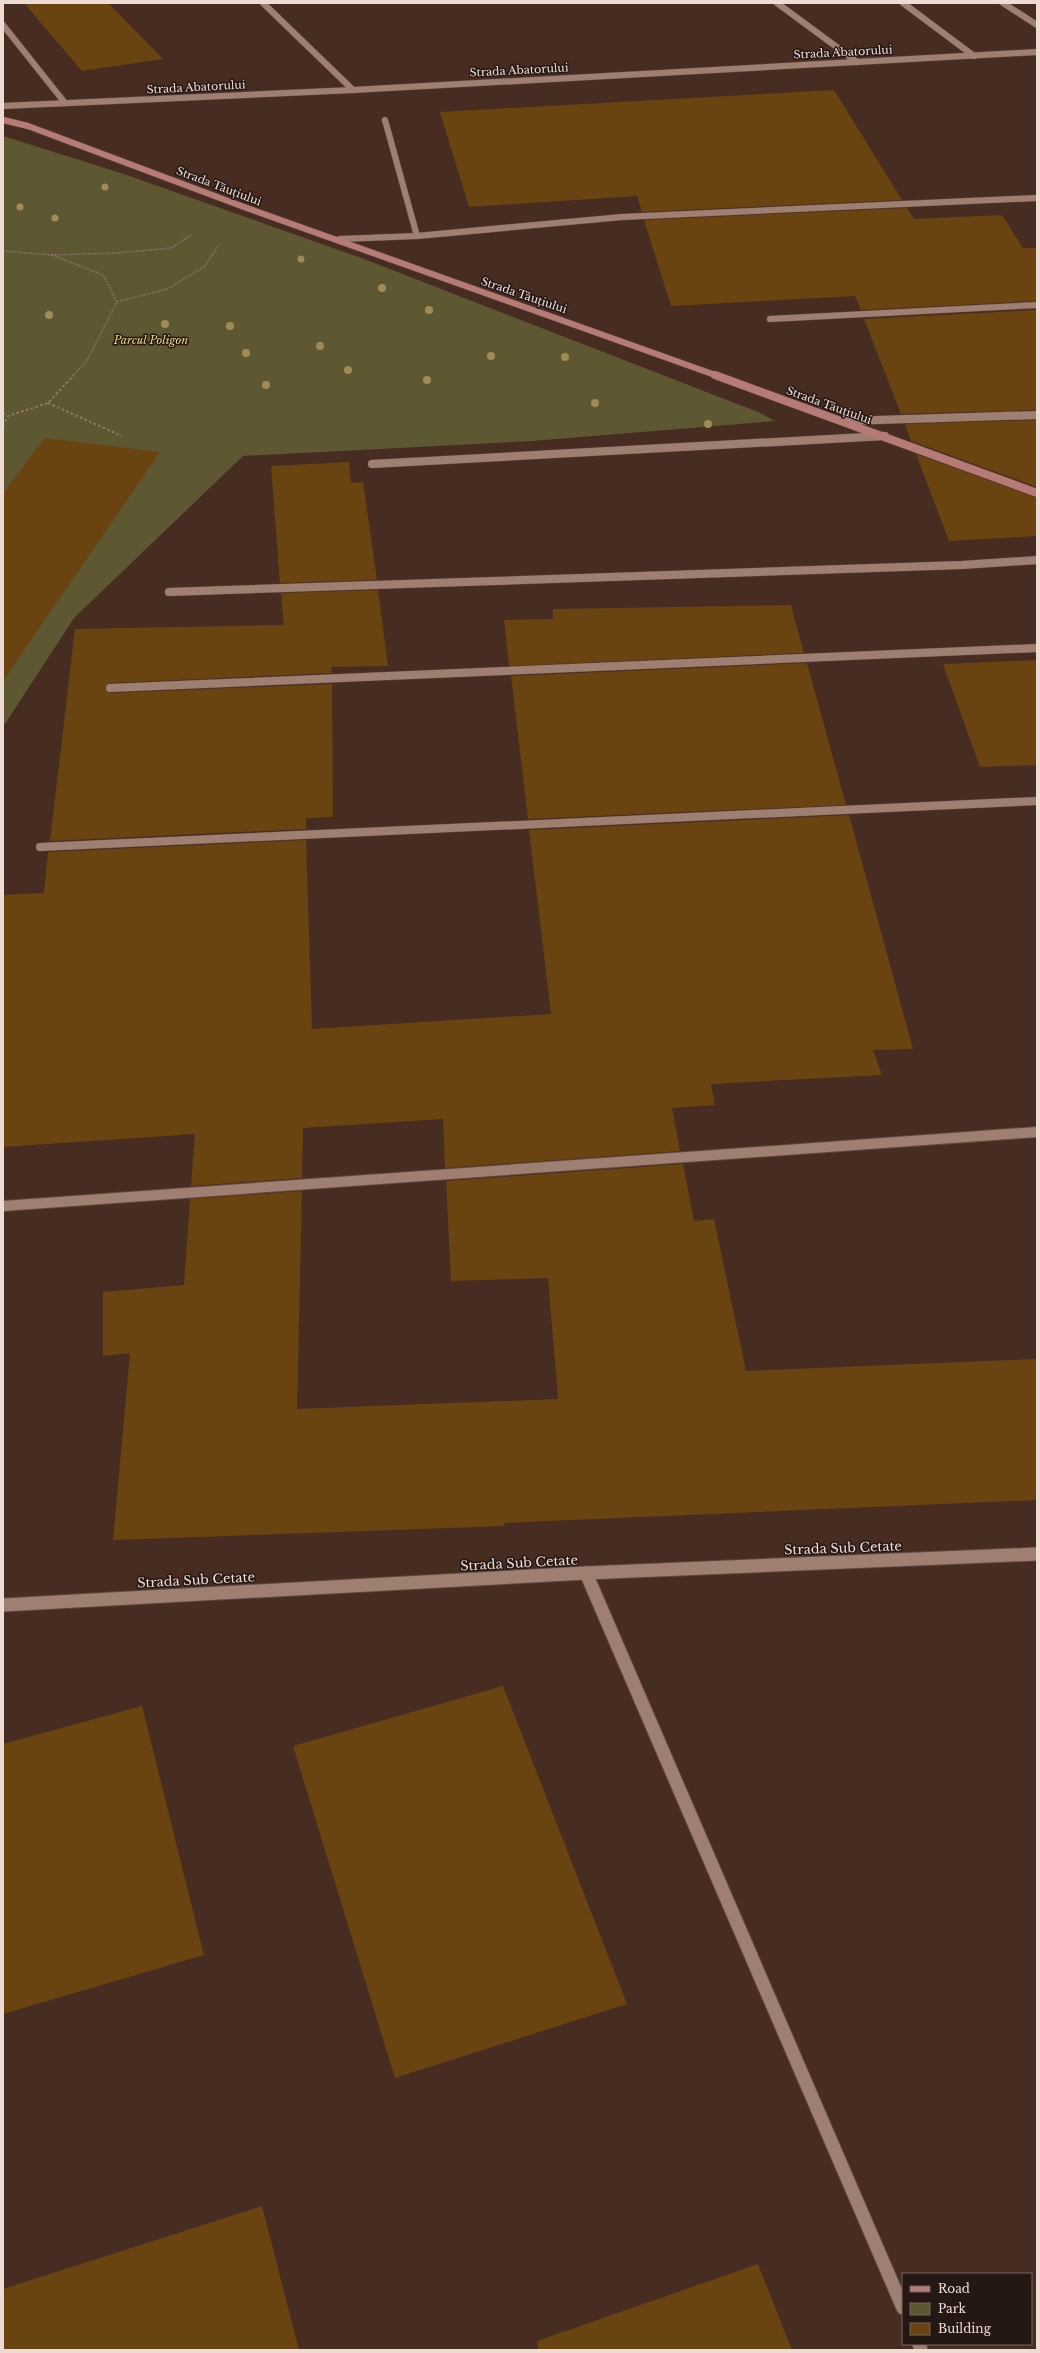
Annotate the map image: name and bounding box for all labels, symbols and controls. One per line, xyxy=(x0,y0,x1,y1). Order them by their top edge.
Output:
street label: Strada Abatorului xyxy=(793,42,893,62)
street label: Strada Abatorului xyxy=(469,60,569,80)
street label: Strada Abatorului xyxy=(146,77,246,97)
street label: Strada Tăuțiului xyxy=(175,163,264,209)
street label: Strada Tăuțiului xyxy=(479,274,569,316)
park label: Parcul Poligon xyxy=(113,333,188,347)
street label: Strada Tăuțiului xyxy=(784,383,874,427)
street label: Strada Sub Cetate xyxy=(784,1537,902,1559)
street label: Strada Sub Cetate xyxy=(460,1551,578,1575)
street label: Strada Sub Cetate xyxy=(137,1568,255,1592)
legend xyxy=(902,2273,1032,2345)
text: Road xyxy=(938,2281,970,2296)
text: Park xyxy=(938,2301,966,2316)
text: Building xyxy=(938,2321,992,2336)

